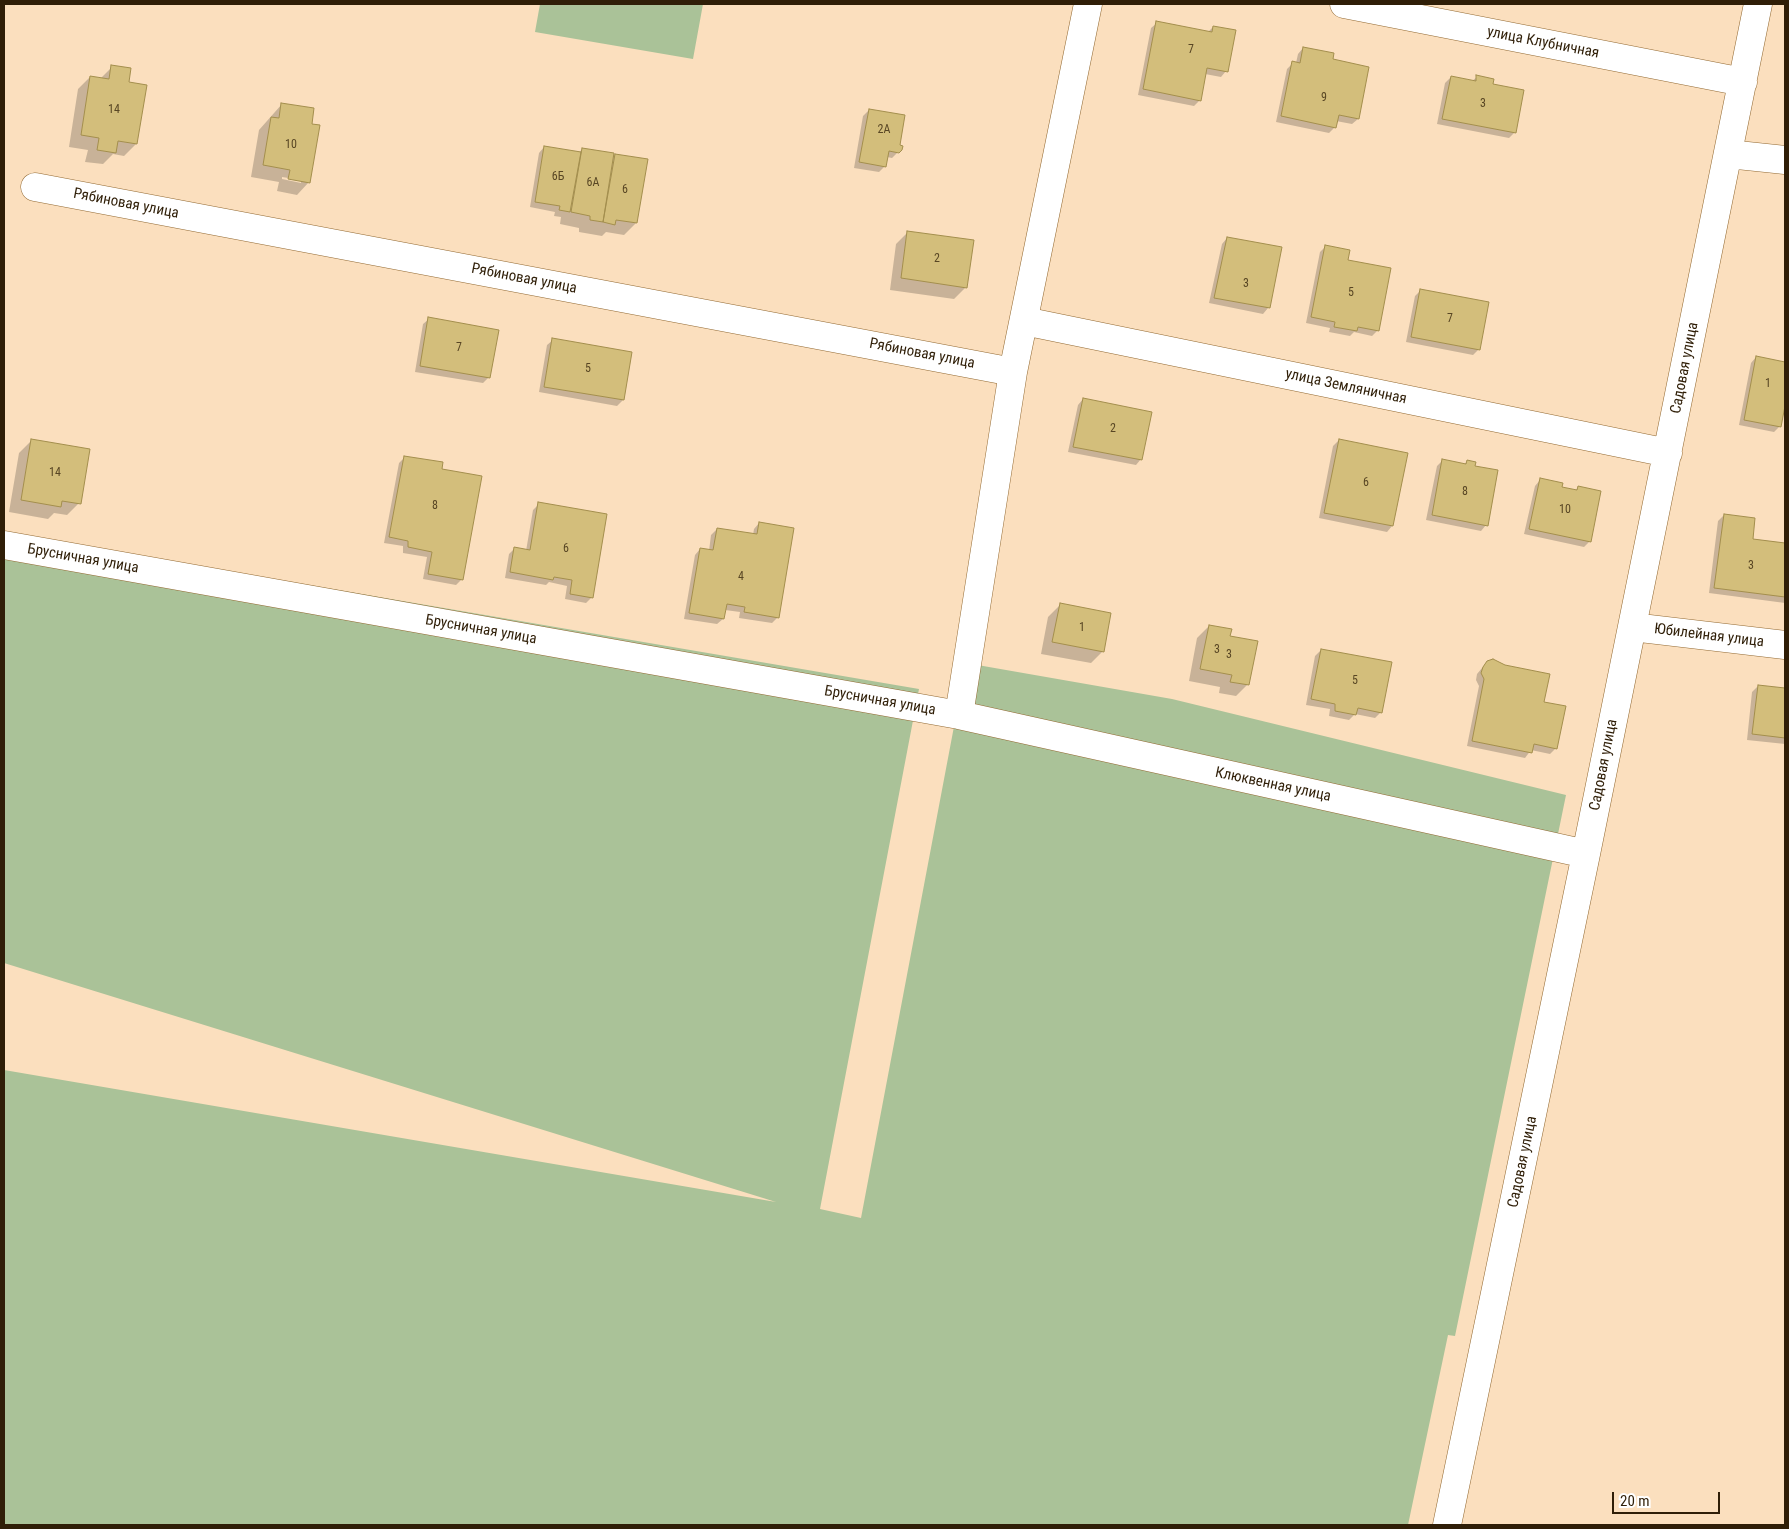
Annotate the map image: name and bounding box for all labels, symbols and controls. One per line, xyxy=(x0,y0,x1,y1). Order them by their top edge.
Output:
street label: улица Клубничная xyxy=(1485,23,1601,63)
house number: 7 xyxy=(1188,43,1194,57)
house number: 9 xyxy=(1321,91,1327,105)
house number: 3 xyxy=(1480,97,1486,111)
house number: 14 xyxy=(108,103,120,117)
house number: 2А xyxy=(878,123,890,137)
house number: 10 xyxy=(285,138,297,152)
house number: 6Б xyxy=(552,170,564,184)
house number: 6А xyxy=(587,176,599,190)
house number: 6 xyxy=(622,183,628,197)
street label: Рябиновая улица xyxy=(72,185,180,223)
house number: 2 xyxy=(934,252,940,266)
street label: Рябиновая улица xyxy=(470,260,578,298)
house number: 3 xyxy=(1243,277,1249,291)
house number: 5 xyxy=(1348,286,1354,300)
house number: 7 xyxy=(1447,312,1453,326)
street label: Садовая улица xyxy=(1667,321,1703,415)
street label: Рябиновая улица xyxy=(868,335,976,373)
house number: 7 xyxy=(456,341,462,355)
house number: 5 xyxy=(585,362,591,376)
street label: улица Земляничная xyxy=(1284,365,1408,409)
house number: 1 xyxy=(1765,377,1771,391)
house number: 2 xyxy=(1110,422,1116,436)
house number: 14 xyxy=(49,466,61,480)
house number: 6 xyxy=(1363,476,1369,490)
house number: 8 xyxy=(1462,485,1468,499)
house number: 8 xyxy=(432,499,438,513)
house number: 10 xyxy=(1559,503,1571,517)
street label: Брусничная улица xyxy=(26,540,140,578)
house number: 6 xyxy=(563,542,569,556)
house number: 3 xyxy=(1748,559,1754,573)
house number: 4 xyxy=(738,570,744,584)
street label: Брусничная улица xyxy=(424,611,538,649)
street label: Юбилейная улица xyxy=(1653,620,1765,652)
house number: 1 xyxy=(1079,621,1085,635)
house number: 3 xyxy=(1214,643,1220,657)
house number: 3 xyxy=(1226,648,1232,662)
house number: 5 xyxy=(1352,674,1358,688)
street label: Брусничная улица xyxy=(823,682,937,720)
street label: Садовая улица xyxy=(1586,718,1622,812)
street label: Клюквенная улица xyxy=(1213,764,1333,806)
street label: Садовая улица xyxy=(1505,1115,1541,1209)
scale bar xyxy=(1614,1482,1722,1514)
text: 20 m xyxy=(1620,1492,1650,1510)

